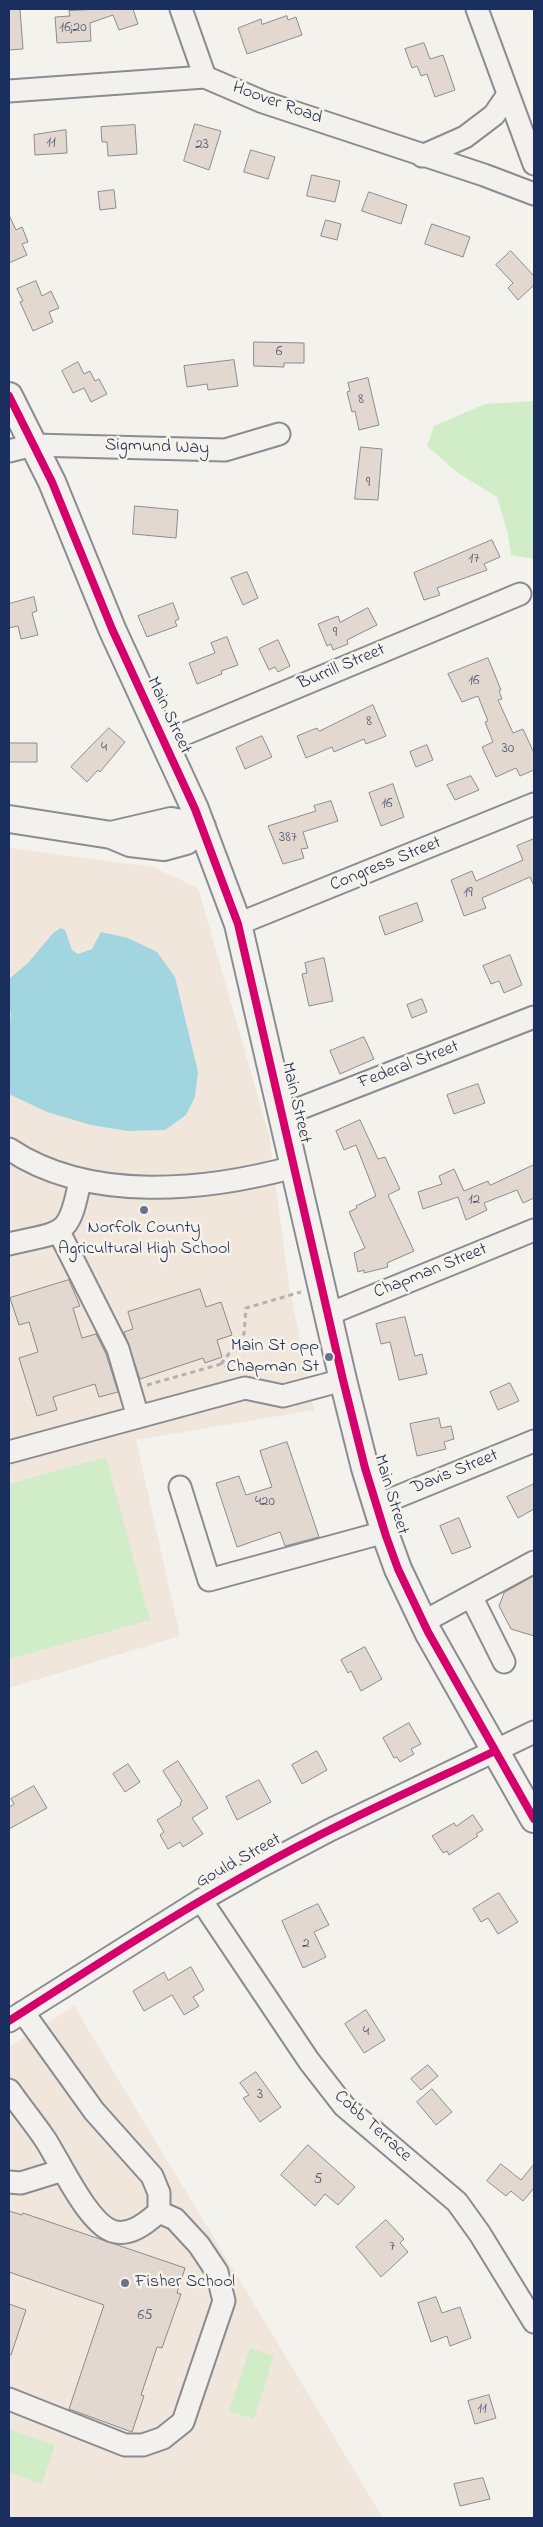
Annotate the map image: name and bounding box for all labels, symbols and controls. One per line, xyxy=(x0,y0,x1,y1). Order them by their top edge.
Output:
house number: 16;20 xyxy=(59,20,87,38)
street label: Hoover Road xyxy=(229,78,325,130)
house number: 11 xyxy=(46,135,56,153)
house number: 23 xyxy=(195,137,209,155)
house number: 6 xyxy=(276,344,282,362)
house number: 8 xyxy=(358,392,364,410)
street label: Sigmund Way xyxy=(105,435,209,461)
house number: 9 xyxy=(366,475,370,493)
house number: 17 xyxy=(469,551,479,569)
house number: 9 xyxy=(333,625,337,643)
street label: Burrill Street xyxy=(295,640,389,696)
house number: 16 xyxy=(468,673,480,691)
street label: Main Street xyxy=(141,674,195,758)
house number: 8 xyxy=(366,714,372,732)
house number: 4 xyxy=(101,740,107,758)
house number: 30 xyxy=(502,741,514,759)
house number: 16 xyxy=(381,796,393,814)
house number: 387 xyxy=(279,830,297,848)
street label: Congress Street xyxy=(327,833,445,897)
house number: 19 xyxy=(463,885,473,903)
street label: Federal Street xyxy=(356,1037,462,1095)
street label: Main Street xyxy=(275,1060,315,1146)
house number: 12 xyxy=(468,1192,480,1210)
marker: Norfolk County Agricultural High School xyxy=(138,1204,150,1216)
place label: Norfolk County Agricultural High School xyxy=(58,1218,230,1260)
street label: Chapman Street xyxy=(371,1239,491,1305)
place label: Main St opp Chapman St xyxy=(226,1336,319,1378)
marker: Main St opp Chapman St xyxy=(323,1351,335,1363)
street label: Davis Street xyxy=(408,1446,502,1500)
street label: Main Street xyxy=(368,1452,412,1538)
house number: 420 xyxy=(255,1494,275,1512)
street label: Gould Street xyxy=(193,1830,285,1894)
house number: 2 xyxy=(302,1936,310,1954)
house number: 4 xyxy=(363,2024,369,2042)
house number: 3 xyxy=(257,2087,263,2105)
street label: Cobb Terrace xyxy=(329,2087,415,2167)
house number: 5 xyxy=(314,2172,322,2190)
house number: 7 xyxy=(389,2239,395,2257)
place label: Fisher School xyxy=(135,2272,235,2294)
marker: Fisher School xyxy=(119,2277,131,2289)
house number: 65 xyxy=(137,2308,153,2326)
house number: 11 xyxy=(477,2401,487,2419)

